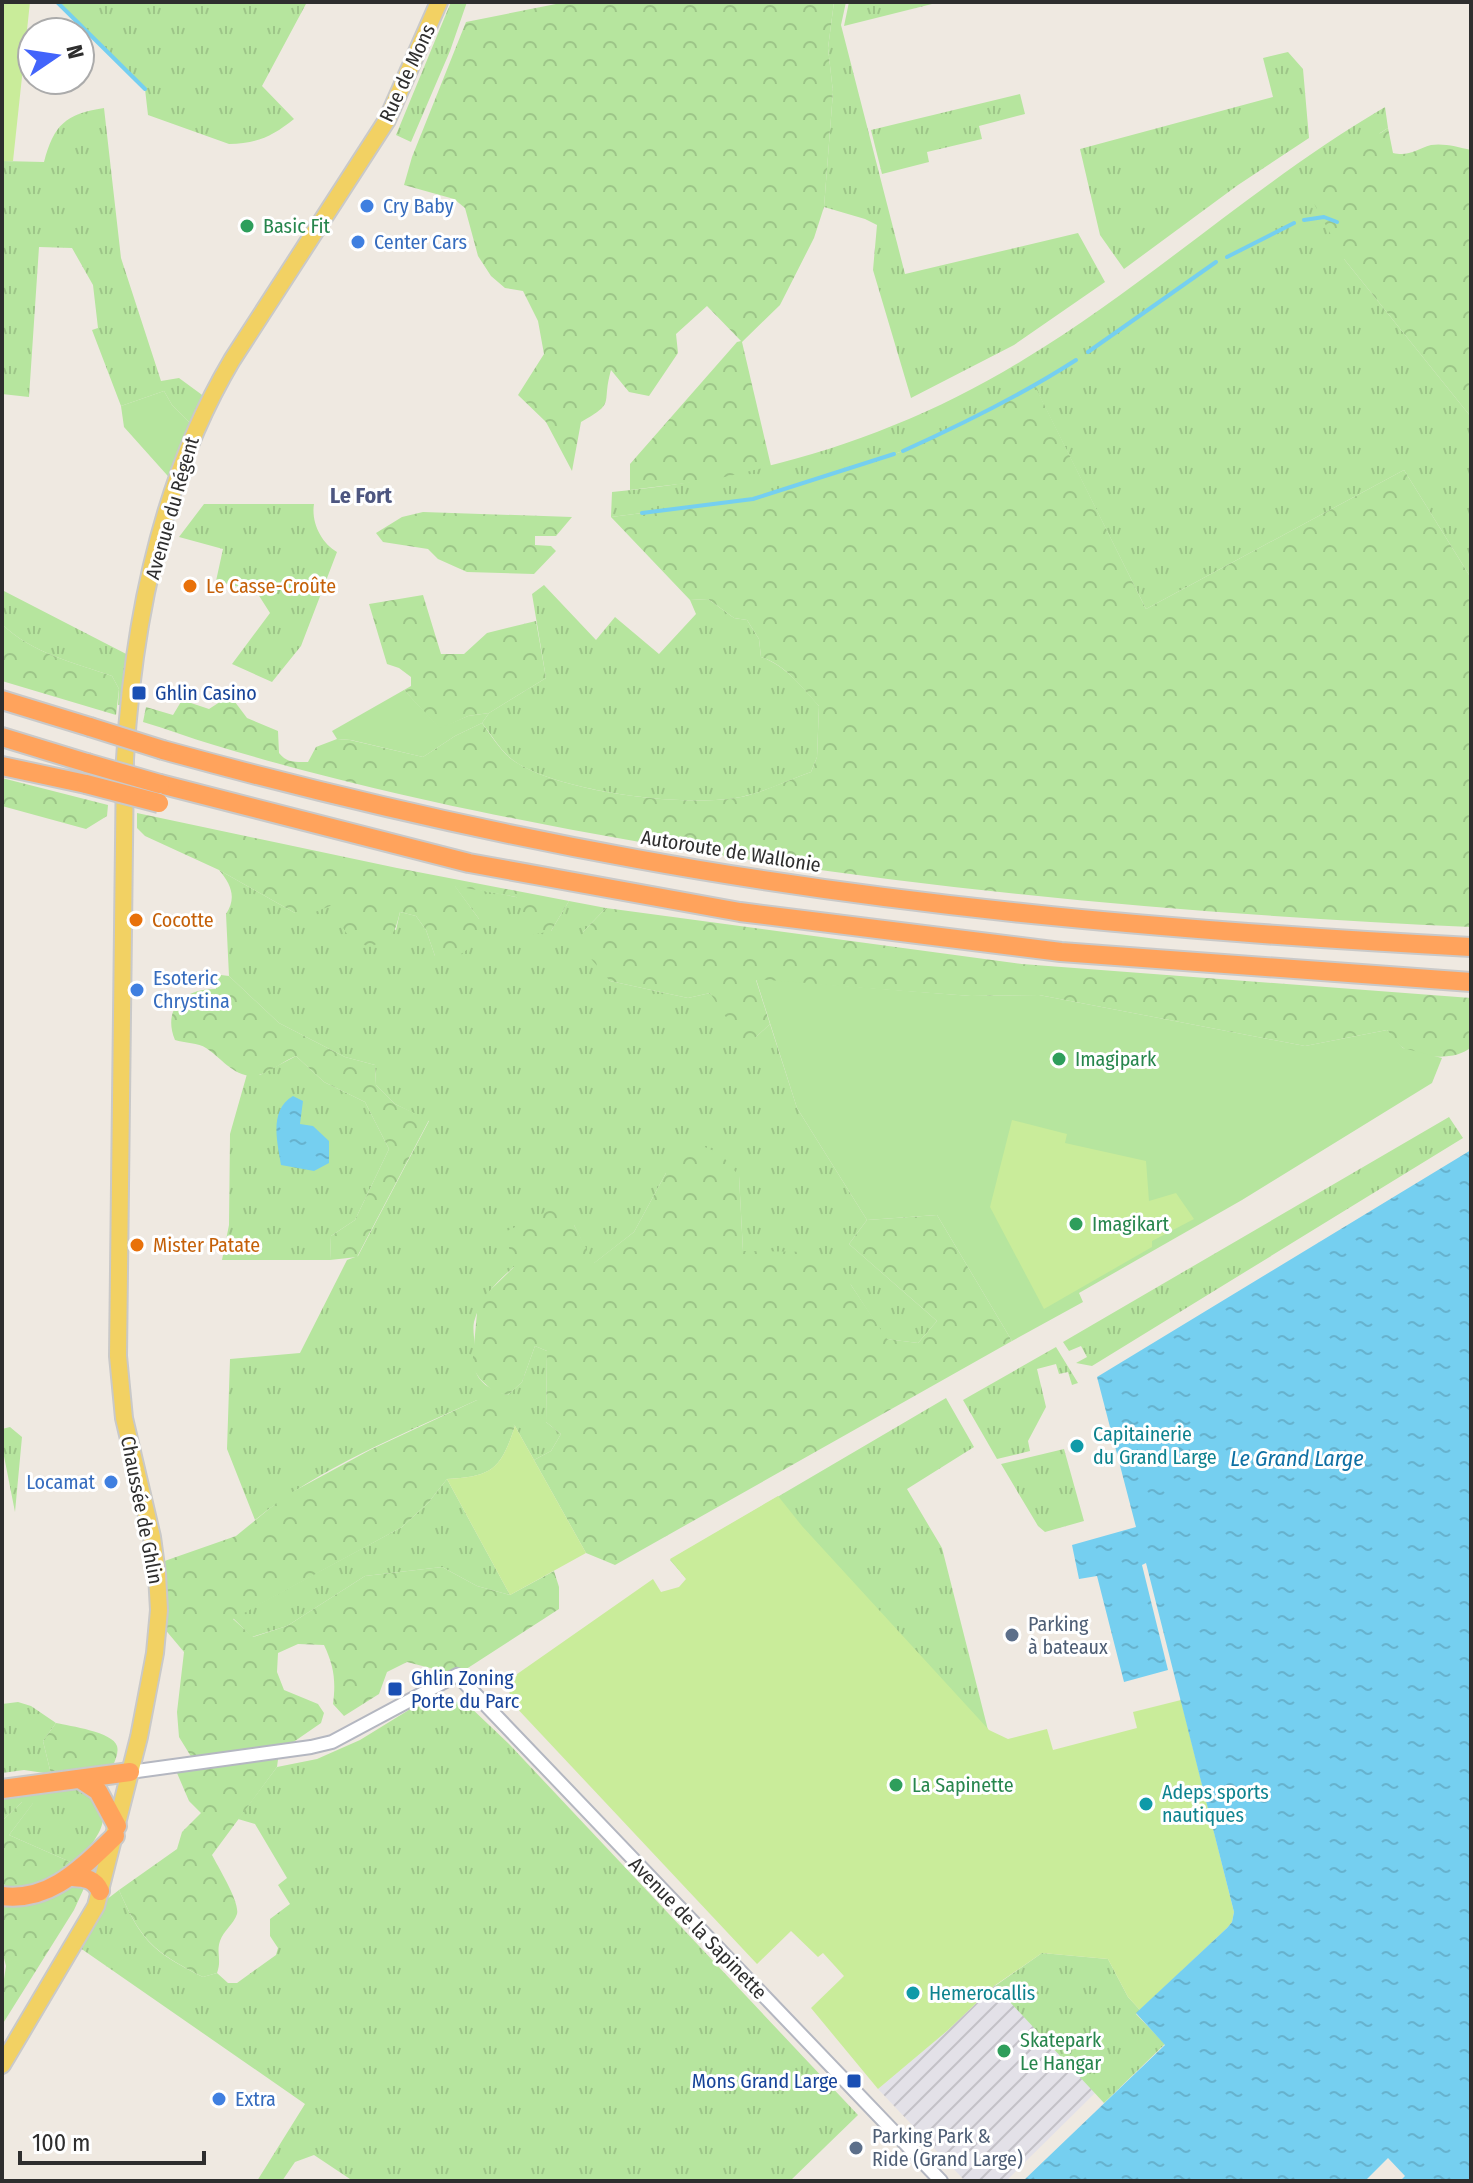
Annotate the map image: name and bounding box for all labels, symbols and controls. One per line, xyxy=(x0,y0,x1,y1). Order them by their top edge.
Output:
north arrow xyxy=(16,16,96,96)
street label: Rue de Mons xyxy=(374,20,440,126)
text: N xyxy=(60,42,90,61)
place label: Cry Baby xyxy=(383,194,454,218)
marker: Cry Baby xyxy=(358,197,376,215)
place label: Basic Fit xyxy=(263,214,331,238)
marker: Basic Fit xyxy=(238,217,256,235)
place label: Center Cars xyxy=(374,230,467,254)
marker: Center Cars xyxy=(349,233,367,251)
street label: Avenue du Régent xyxy=(140,434,204,582)
district label: Le Fort xyxy=(330,482,392,509)
place label: Le Casse-Croûte xyxy=(206,574,336,598)
marker: Le Casse-Croûte xyxy=(181,577,199,595)
place label: Ghlin Casino xyxy=(155,681,257,705)
marker: Ghlin Casino xyxy=(130,684,148,702)
street label: Autoroute de Wallonie xyxy=(639,825,823,877)
place label: Cocotte xyxy=(152,908,214,932)
marker: Cocotte xyxy=(127,911,145,929)
place label: Esoteric Chrystina xyxy=(153,966,230,1013)
marker: Esoteric Chrystina xyxy=(128,981,146,999)
place label: Imagipark xyxy=(1075,1047,1157,1071)
marker: Imagipark xyxy=(1050,1050,1068,1068)
place label: Imagikart xyxy=(1092,1212,1169,1236)
marker: Imagikart xyxy=(1067,1215,1085,1233)
place label: Mister Patate xyxy=(153,1233,260,1257)
marker: Mister Patate xyxy=(128,1236,146,1254)
place label: Capitainerie du Grand Large xyxy=(1093,1422,1217,1469)
street label: Chaussée de Ghlin xyxy=(116,1434,168,1586)
marker: Capitainerie du Grand Large xyxy=(1068,1437,1086,1455)
water label: Le Grand Large xyxy=(1230,1445,1364,1472)
place label: Locamat xyxy=(26,1470,95,1494)
marker: Locamat xyxy=(102,1473,120,1491)
place label: Parking à bateaux xyxy=(1028,1612,1108,1659)
marker: Parking à bateaux xyxy=(1003,1626,1021,1644)
place label: Ghlin Zoning Porte du Parc xyxy=(411,1666,520,1713)
marker: Ghlin Zoning Porte du Parc xyxy=(386,1680,404,1698)
place label: La Sapinette xyxy=(912,1773,1014,1797)
marker: La Sapinette xyxy=(887,1776,905,1794)
place label: Adeps sports nautiques xyxy=(1162,1780,1269,1827)
marker: Adeps sports nautiques xyxy=(1137,1795,1155,1813)
street label: Avenue de la Sapinette xyxy=(624,1852,772,2004)
place label: Hemerocallis xyxy=(929,1981,1035,2005)
marker: Hemerocallis xyxy=(904,1984,922,2002)
place label: Skatepark Le Hangar xyxy=(1020,2028,1102,2075)
marker: Skatepark Le Hangar xyxy=(995,2042,1013,2060)
place label: Mons Grand Large xyxy=(692,2069,838,2093)
marker: Mons Grand Large xyxy=(845,2072,863,2090)
place label: Extra xyxy=(235,2087,276,2111)
marker: Extra xyxy=(210,2090,228,2108)
scale bar xyxy=(20,2115,204,2165)
place label: Parking Park & Ride (Grand Large) xyxy=(872,2124,1023,2171)
text: 100 m xyxy=(32,2129,90,2157)
marker: Parking Park & Ride (Grand Large) xyxy=(847,2139,865,2157)

